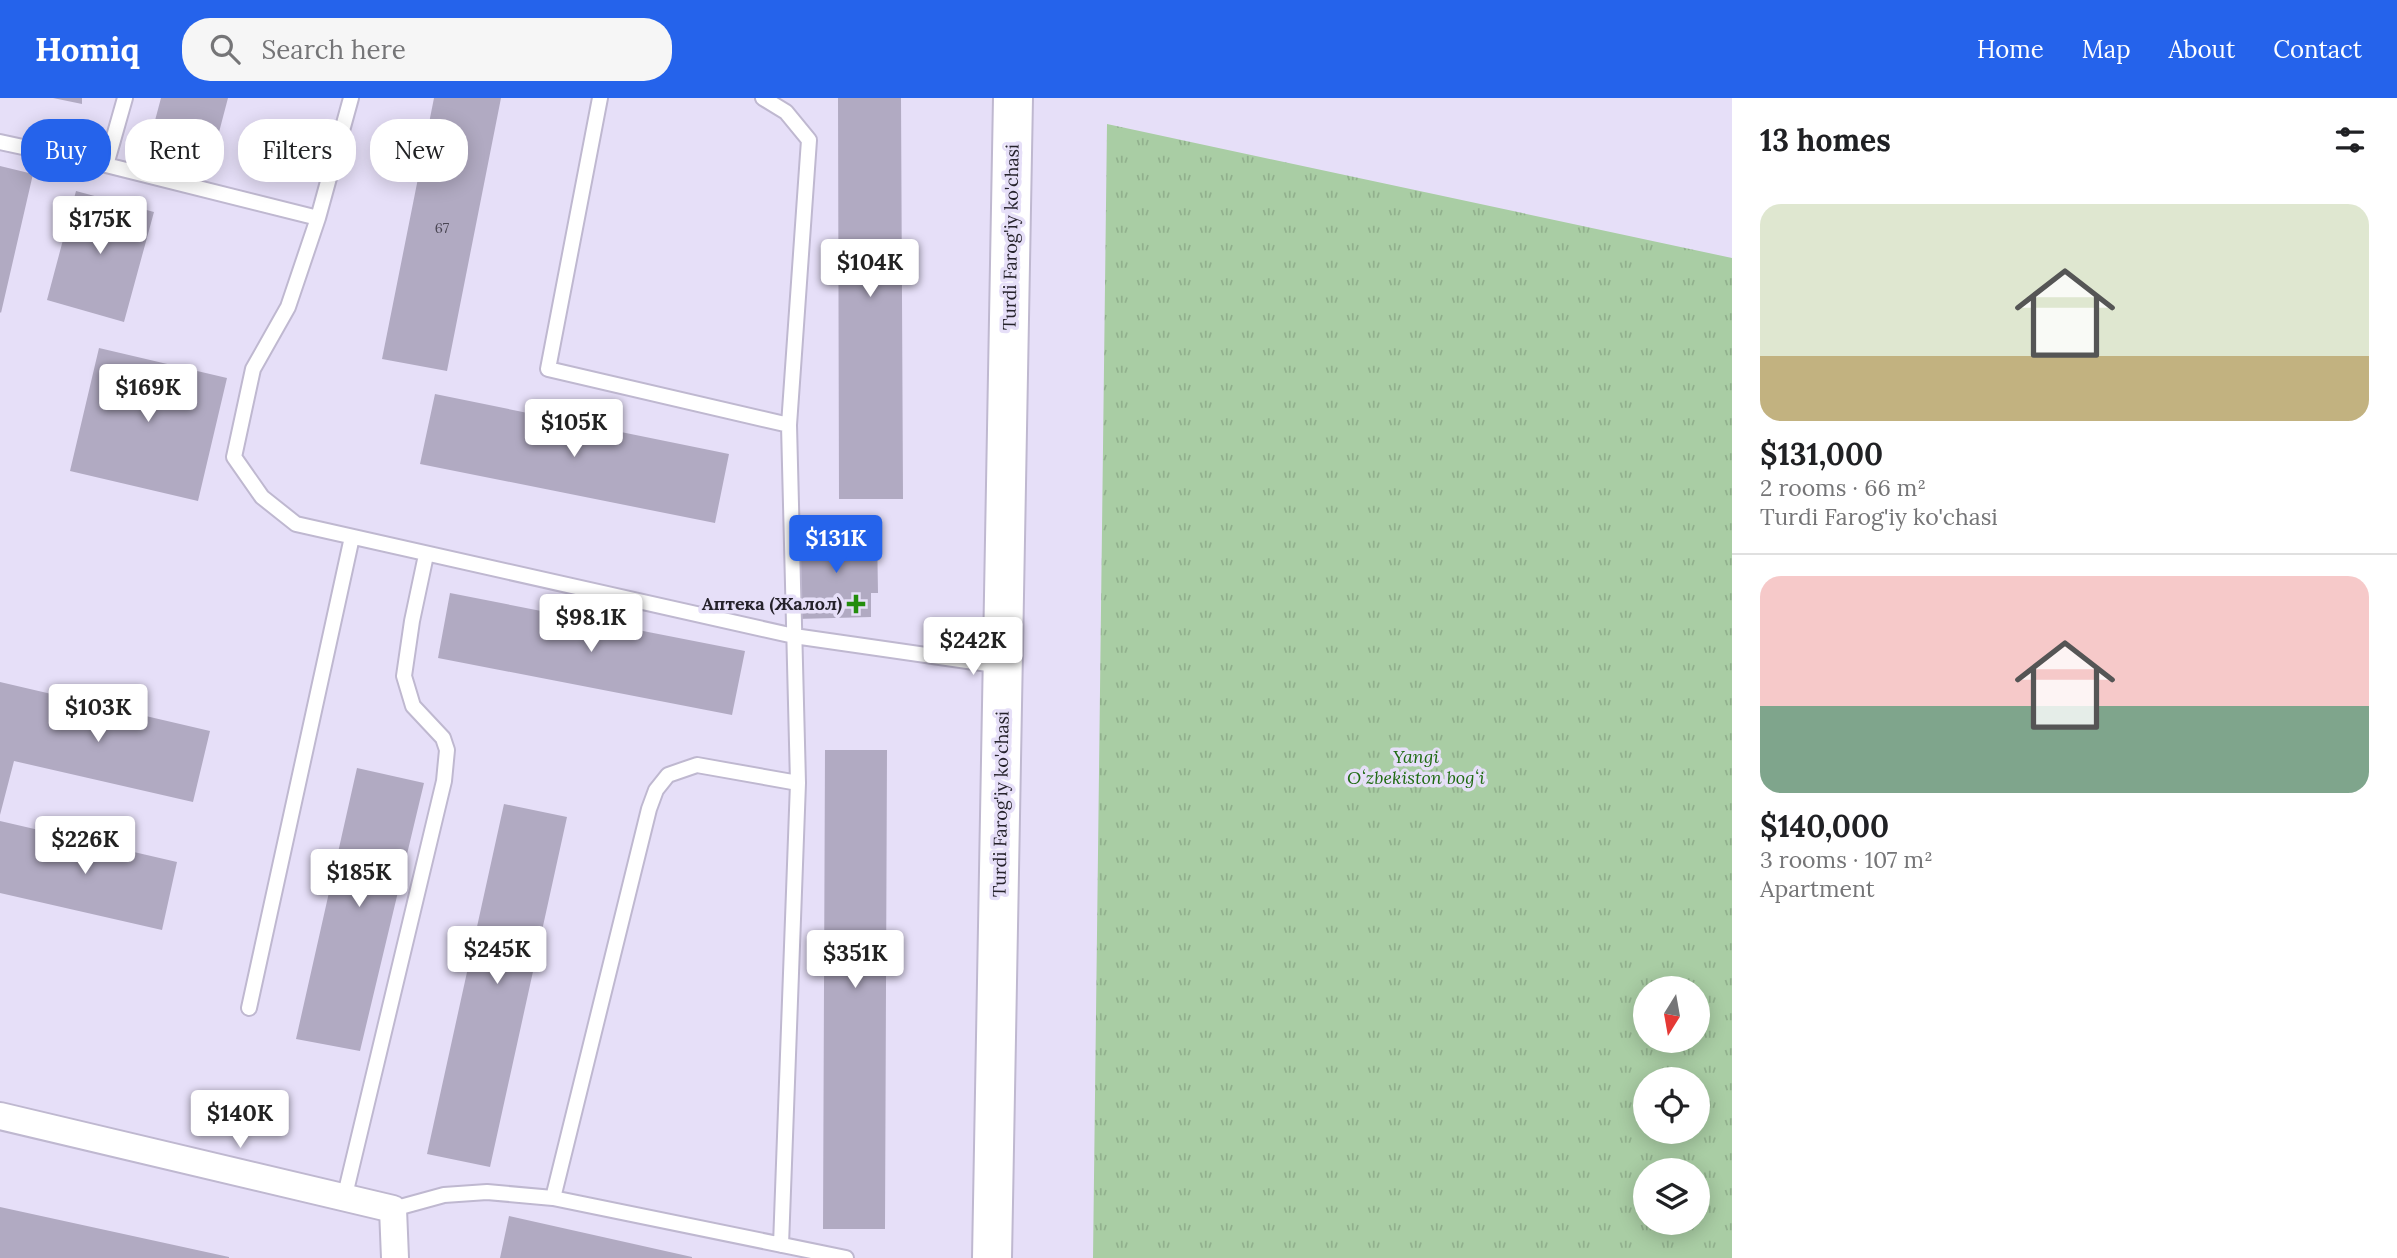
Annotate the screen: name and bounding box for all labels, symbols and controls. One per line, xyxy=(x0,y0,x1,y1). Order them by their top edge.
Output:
search box xyxy=(182,18,672,81)
text: Homiq xyxy=(35,28,140,70)
icon: search xyxy=(206,30,244,68)
text: Search here xyxy=(262,33,406,66)
text: Home xyxy=(1977,34,2044,65)
text: Map xyxy=(2082,34,2131,65)
text: About xyxy=(2169,34,2235,65)
text: Contact xyxy=(2273,34,2362,65)
chip: Buy xyxy=(21,119,111,182)
chip: Rent xyxy=(125,119,224,182)
chip: Filters xyxy=(238,119,356,182)
chip: New xyxy=(370,119,468,182)
text: 13 homes xyxy=(1760,121,1891,159)
icon: filters xyxy=(2331,121,2369,159)
street label: Turdi Farog'iy ko'chasi xyxy=(997,144,1024,330)
pin: $175K xyxy=(51,197,149,256)
text: $175K xyxy=(69,204,131,233)
house number: 67 xyxy=(435,219,450,237)
pin: $104K xyxy=(821,240,919,299)
text: $104K xyxy=(837,247,903,276)
icon: home xyxy=(2002,250,2128,376)
pin: $169K xyxy=(99,364,197,424)
text: $169K xyxy=(115,372,181,401)
pin: $105K xyxy=(525,400,623,459)
text: $105K xyxy=(541,407,607,436)
text: $131,000 xyxy=(1760,435,1883,473)
text: 2 rooms · 66 m² xyxy=(1760,473,1926,502)
text: Turdi Farog'iy ko'chasi xyxy=(1760,502,1998,531)
pin: $131K xyxy=(787,516,885,575)
text: $131K xyxy=(805,523,867,552)
place label: Аптека (Жалол) xyxy=(702,592,842,615)
pin: $98.1K xyxy=(534,594,648,654)
marker: Аптека (Жалол) xyxy=(848,596,864,612)
text: $98.1K xyxy=(555,602,627,631)
pin: $242K xyxy=(924,618,1022,677)
icon: home xyxy=(2002,622,2128,748)
text: $242K xyxy=(940,625,1007,654)
pin: $103K xyxy=(49,684,147,744)
text: $103K xyxy=(65,692,131,721)
street label: Turdi Farog'iy ko'chasi xyxy=(987,711,1014,897)
park label: Yangi Oʻzbekiston bogʻi xyxy=(1347,745,1485,789)
text: $140,000 xyxy=(1760,807,1889,845)
pin: $226K xyxy=(36,816,134,876)
text: $226K xyxy=(51,824,119,853)
text: 3 rooms · 107 m² xyxy=(1760,845,1933,874)
pin: $185K xyxy=(310,850,408,909)
text: $185K xyxy=(327,857,391,886)
text: Apartment xyxy=(1760,874,1875,903)
pin: $245K xyxy=(448,926,546,986)
pin: $351K xyxy=(806,930,904,990)
text: $245K xyxy=(463,934,531,963)
text: $351K xyxy=(823,938,887,967)
north arrow xyxy=(1633,976,1710,1054)
map controls xyxy=(1633,976,1710,1235)
button: locate xyxy=(1633,1067,1710,1144)
pin: $140K xyxy=(191,1090,289,1150)
text: $140K xyxy=(207,1098,273,1127)
button: layers xyxy=(1633,1158,1710,1235)

